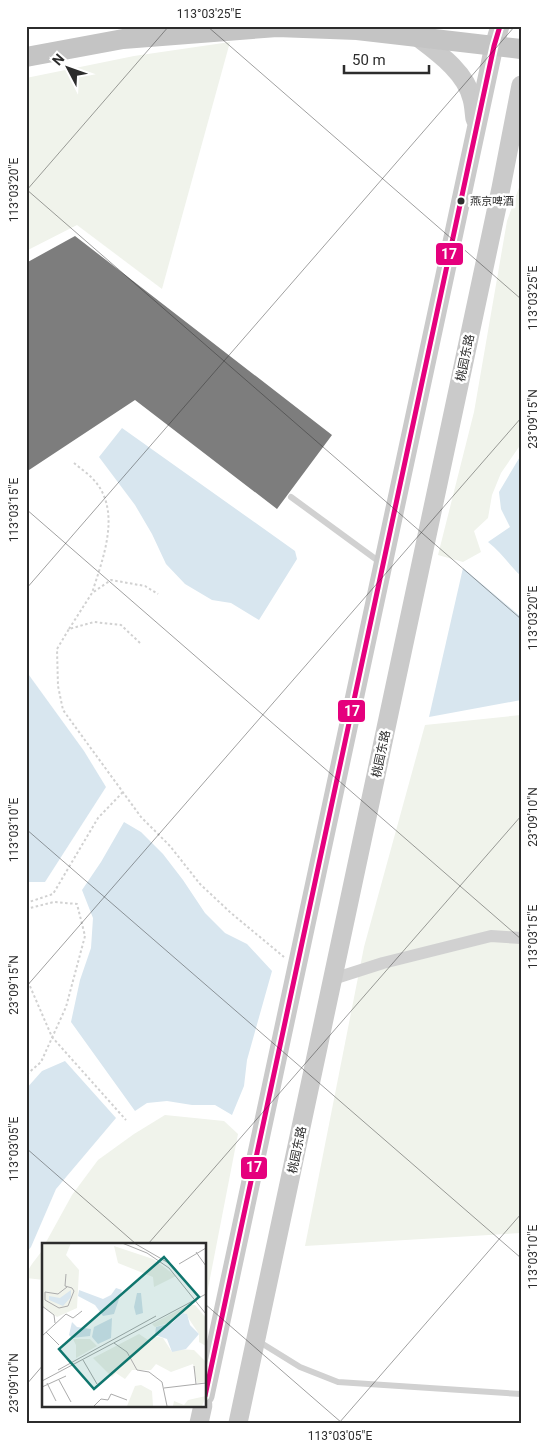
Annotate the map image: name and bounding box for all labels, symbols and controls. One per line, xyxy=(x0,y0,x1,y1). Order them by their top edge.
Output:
text: 113°03'25"E xyxy=(177,7,241,21)
north arrow xyxy=(42,42,92,92)
scale bar xyxy=(344,42,430,74)
text: N xyxy=(49,50,67,68)
text: 50 m xyxy=(352,51,386,69)
text: 113°03'20"E xyxy=(7,158,21,222)
place label: 燕京啤酒 xyxy=(470,195,514,208)
marker: 燕京啤酒 xyxy=(456,196,466,206)
line badge: 17 xyxy=(435,242,464,266)
text: 17 xyxy=(441,246,457,262)
text: 113°03'25"E xyxy=(526,266,540,330)
street label: 桃园东路 xyxy=(453,333,477,383)
text: 23°09'15"N xyxy=(526,389,540,449)
text: 113°03'15"E xyxy=(7,478,21,542)
text: 113°03'20"E xyxy=(526,586,540,650)
line badge: 17 xyxy=(337,699,366,723)
text: 17 xyxy=(344,703,360,719)
street label: 桃园东路 xyxy=(369,729,393,779)
text: 23°09'10"N xyxy=(526,787,540,847)
text: 113°03'10"E xyxy=(7,798,21,862)
text: 113°03'15"E xyxy=(526,905,540,969)
text: 23°09'15"N xyxy=(7,955,21,1015)
text: 113°03'05"E xyxy=(7,1117,21,1181)
street label: 桃园东路 xyxy=(285,1125,309,1175)
line badge: 17 xyxy=(240,1156,268,1180)
text: 17 xyxy=(246,1159,262,1175)
text: 113°03'10"E xyxy=(526,1225,540,1289)
inset map xyxy=(42,1243,206,1406)
text: 23°09'10"N xyxy=(7,1353,21,1413)
text: 113°03'05"E xyxy=(308,1429,372,1443)

